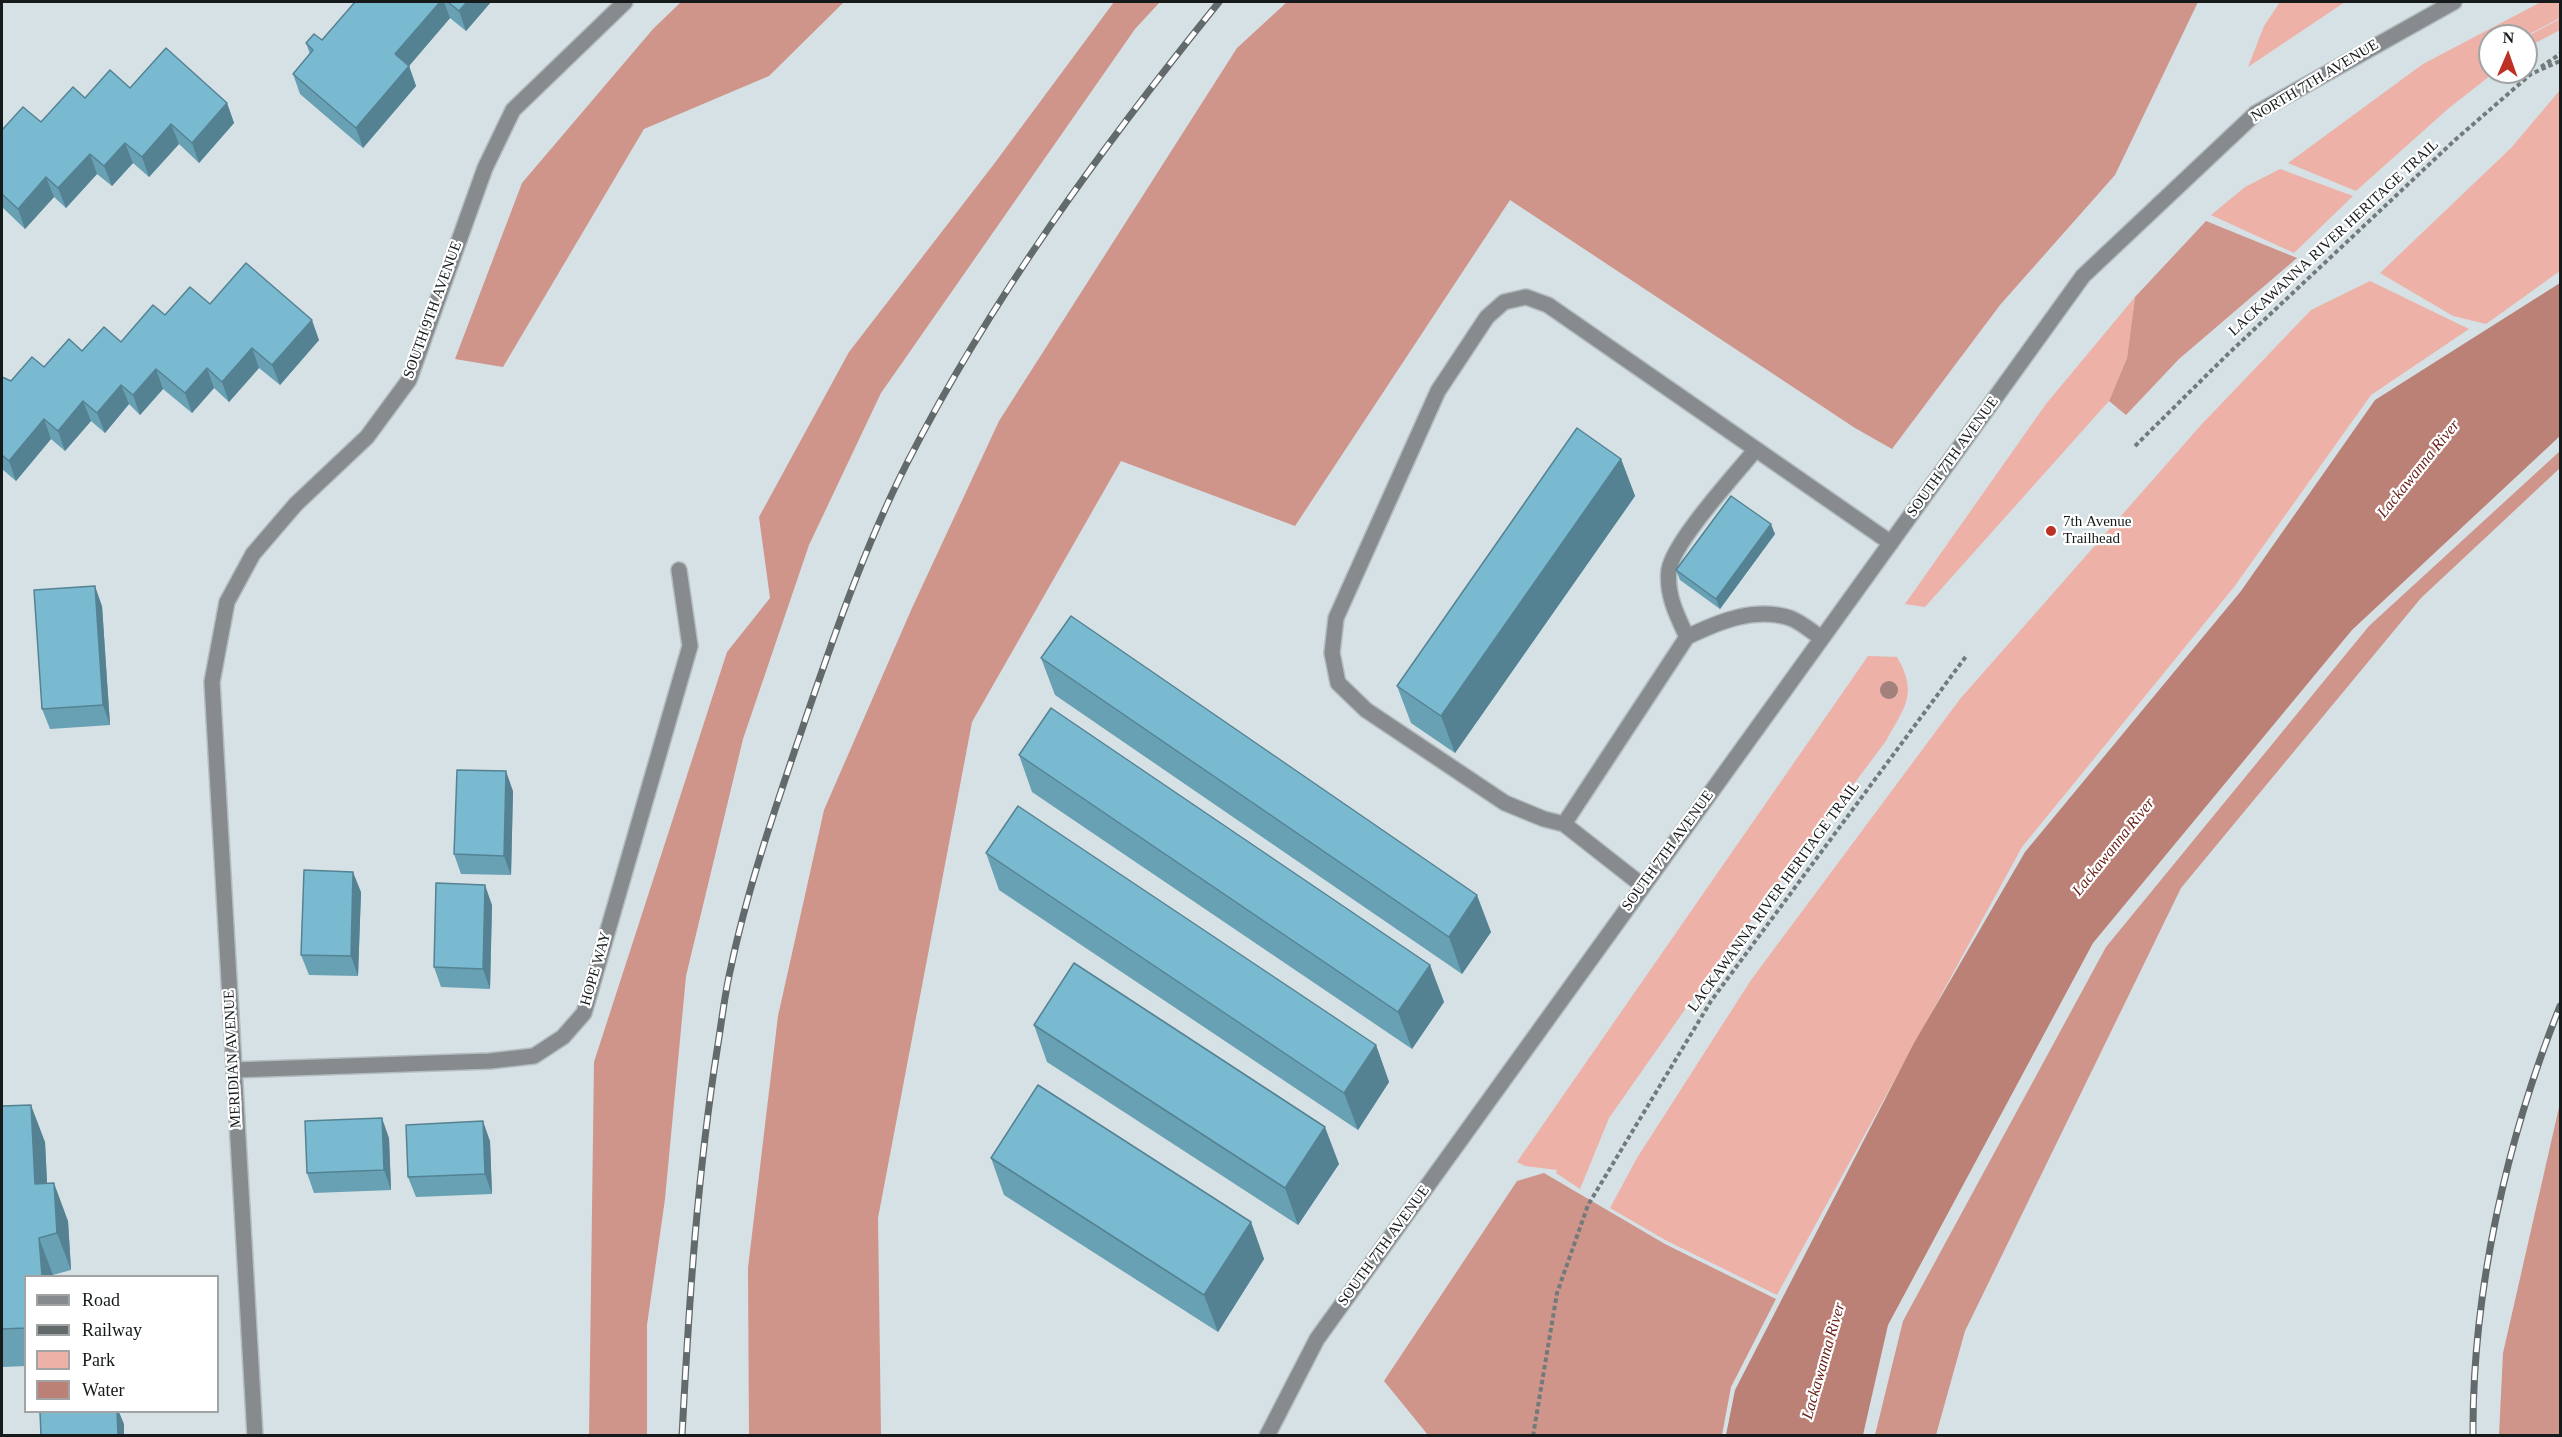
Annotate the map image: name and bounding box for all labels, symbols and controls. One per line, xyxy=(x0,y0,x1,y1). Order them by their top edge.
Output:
north arrow xyxy=(2478,24,2538,84)
text: N xyxy=(2503,29,2515,46)
street label: NORTH 7TH AVENUE xyxy=(2248,36,2382,126)
street label: LACKAWANNA RIVER HERITAGE TRAIL xyxy=(2225,136,2443,340)
street label: SOUTH 9TH AVENUE xyxy=(400,239,466,381)
street label: SOUTH 7TH AVENUE xyxy=(1903,393,2003,521)
water label: Lackawanna River xyxy=(2374,416,2464,522)
place label: 7th Avenue Trailhead xyxy=(2063,513,2131,548)
marker: 7th Avenue Trailhead xyxy=(2044,524,2058,538)
street label: LACKAWANNA RIVER HERITAGE TRAIL xyxy=(1684,778,1864,1016)
street label: SOUTH 7TH AVENUE xyxy=(1618,787,1718,915)
water label: Lackawanna River xyxy=(2069,794,2159,900)
street label: HOPE WAY xyxy=(577,930,615,1008)
street label: MERIDIAN AVENUE xyxy=(220,989,246,1129)
street label: SOUTH 7TH AVENUE xyxy=(1334,1182,1434,1310)
legend xyxy=(24,1275,219,1413)
text: Road xyxy=(82,1290,120,1310)
water label: Lackawanna River xyxy=(1798,1300,1850,1422)
text: Railway xyxy=(82,1320,142,1340)
text: Park xyxy=(82,1350,115,1370)
text: Water xyxy=(82,1380,125,1400)

